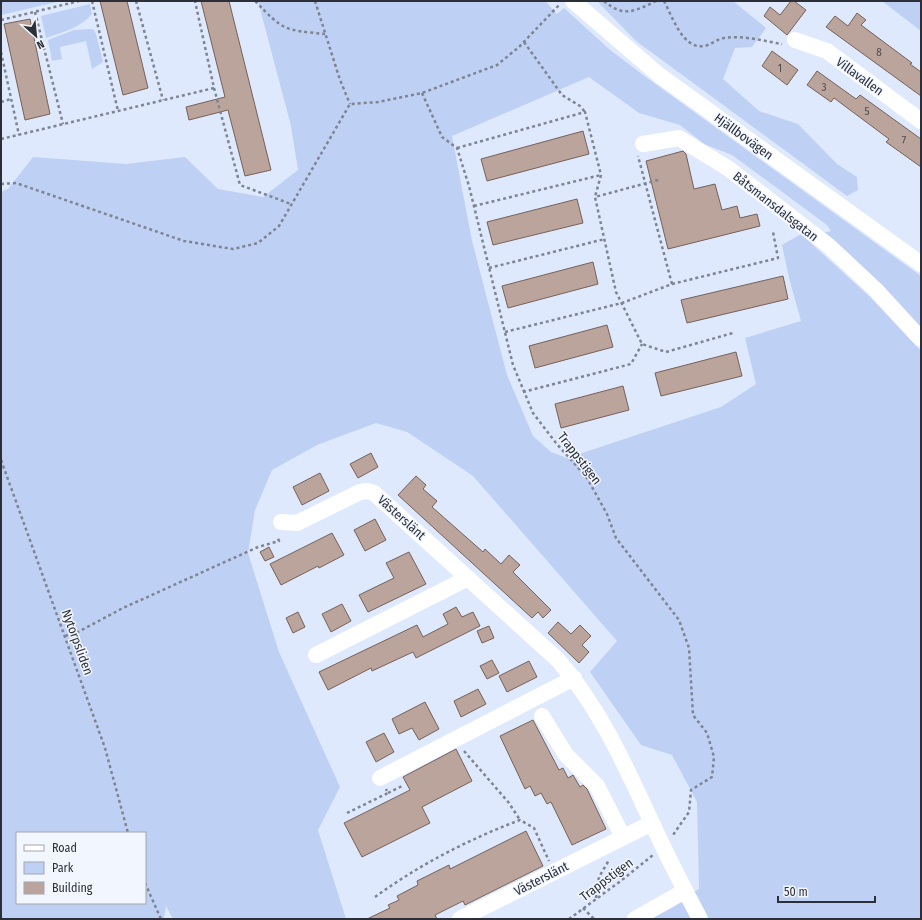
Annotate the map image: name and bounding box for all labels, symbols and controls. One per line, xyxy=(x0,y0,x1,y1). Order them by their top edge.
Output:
north arrow xyxy=(16,16,56,56)
text: N xyxy=(34,37,46,52)
house number: 8 xyxy=(876,46,882,59)
street label: Villavallen xyxy=(833,54,886,99)
house number: 1 xyxy=(778,62,782,75)
house number: 3 xyxy=(822,81,827,94)
house number: 5 xyxy=(864,105,870,118)
street label: Hjällbovägen xyxy=(711,110,776,163)
house number: 7 xyxy=(902,134,907,147)
street label: Båtsmansdalsgatan xyxy=(730,169,821,244)
street label: Trappstigen xyxy=(555,429,605,487)
street label: Västerslänt xyxy=(375,492,429,543)
street label: Nytorpsliden xyxy=(59,607,96,677)
legend xyxy=(16,832,146,904)
text: Road xyxy=(52,841,77,855)
street label: Trappstigen xyxy=(577,855,636,904)
street label: Västerslänt xyxy=(511,858,572,899)
text: Park xyxy=(52,861,74,875)
scale bar xyxy=(778,878,875,904)
text: Building xyxy=(52,881,93,895)
text: 50 m xyxy=(784,885,808,899)

